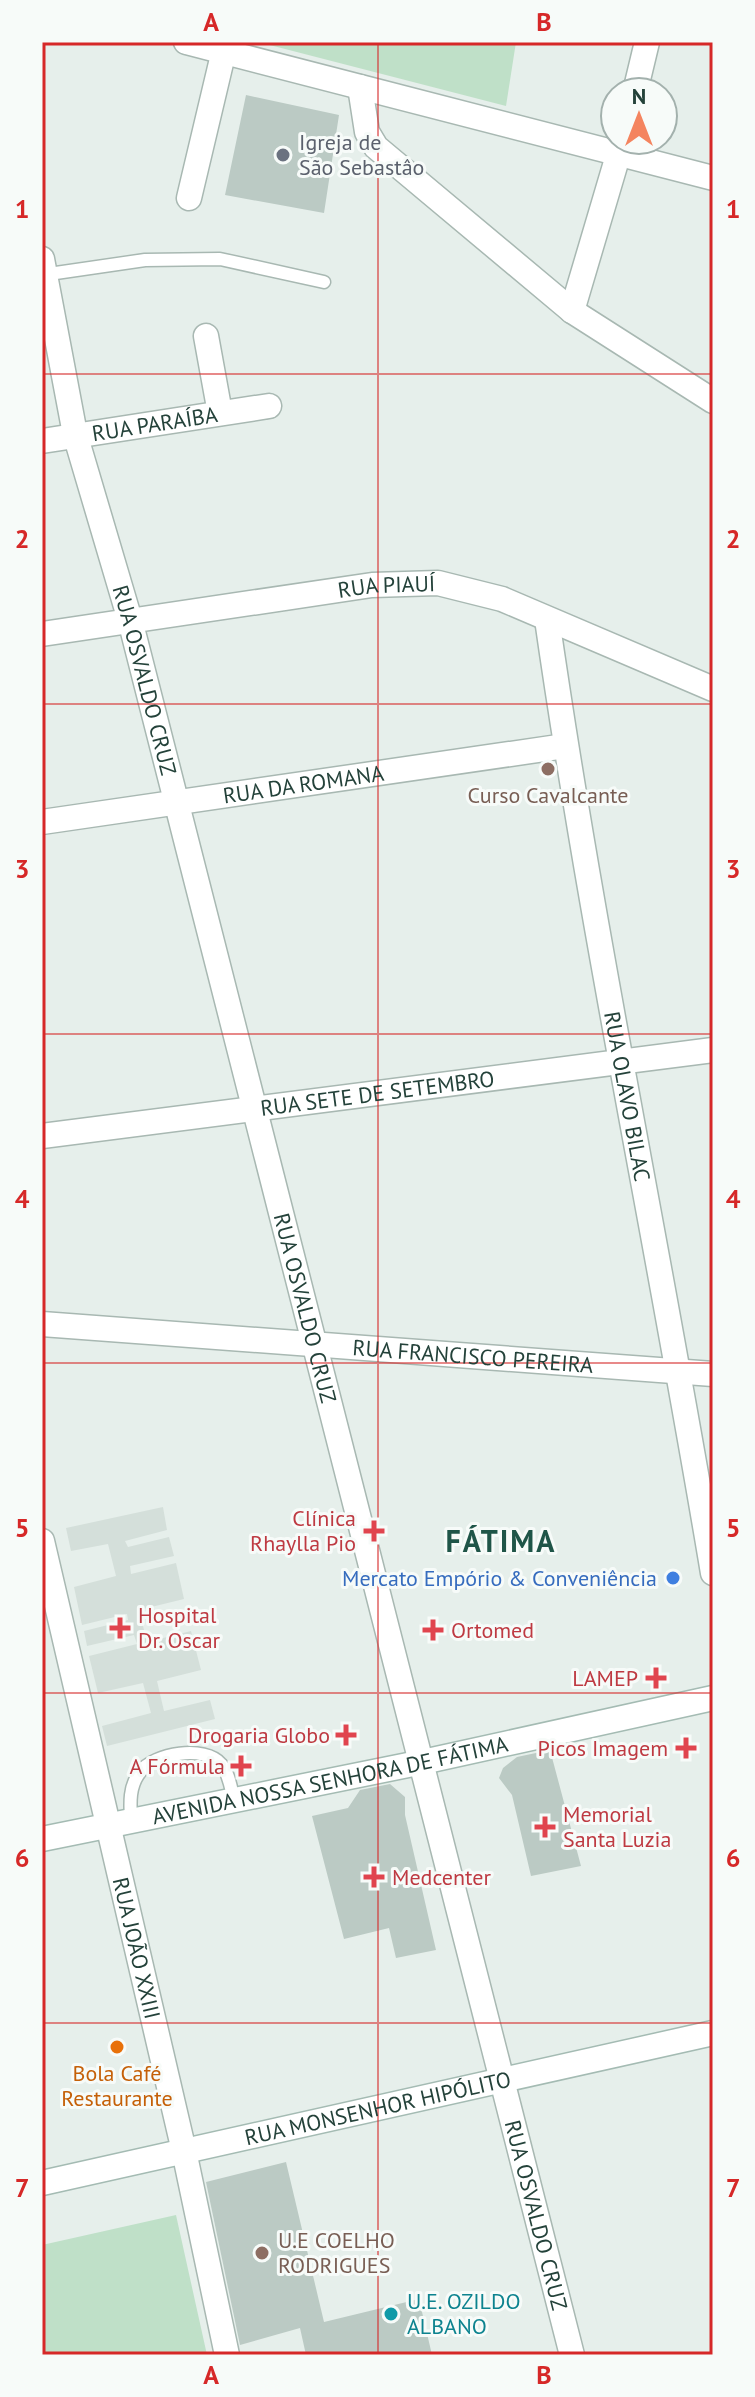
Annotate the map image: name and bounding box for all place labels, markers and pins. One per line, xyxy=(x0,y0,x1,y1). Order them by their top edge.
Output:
place label: Igreja de São Sebastâo xyxy=(299,128,424,181)
marker: Igreja de São Sebastâo xyxy=(274,146,292,164)
marker: Curso Cavalcante xyxy=(539,760,557,778)
place label: Curso Cavalcante xyxy=(468,781,628,809)
place label: Clínica Rhaylla Pio xyxy=(250,1504,356,1557)
marker: Clínica Rhaylla Pio xyxy=(363,1520,385,1542)
place label: Mercato Empório & Conveniência xyxy=(342,1564,657,1592)
marker: Mercato Empório & Conveniência xyxy=(664,1569,682,1587)
place label: Hospital Dr. Oscar xyxy=(138,1601,221,1654)
place label: Ortomed xyxy=(451,1616,534,1644)
marker: Hospital Dr. Oscar xyxy=(109,1617,131,1639)
marker: Ortomed xyxy=(422,1619,444,1641)
place label: LAMEP xyxy=(572,1664,638,1692)
marker: LAMEP xyxy=(645,1667,667,1689)
place label: Drogaria Globo xyxy=(188,1721,330,1749)
marker: Drogaria Globo xyxy=(337,1726,355,1744)
place label: Picos Imagem xyxy=(537,1734,668,1762)
marker: Picos Imagem xyxy=(675,1737,697,1759)
place label: A Fórmula xyxy=(129,1752,225,1780)
marker: A Fórmula xyxy=(232,1757,250,1775)
place label: Memorial Santa Luzia xyxy=(563,1800,671,1853)
marker: Memorial Santa Luzia xyxy=(534,1816,556,1838)
place label: Medcenter xyxy=(392,1863,491,1891)
marker: Medcenter xyxy=(363,1866,385,1888)
marker: Bola Café Restaurante xyxy=(108,2038,126,2056)
place label: Bola Café Restaurante xyxy=(61,2059,173,2112)
place label: U.E COELHO RODRIGUES xyxy=(278,2226,395,2279)
marker: U.E COELHO RODRIGUES xyxy=(253,2244,271,2262)
place label: U.E. OZILDO ALBANO xyxy=(407,2287,520,2340)
marker: U.E. OZILDO ALBANO xyxy=(382,2305,400,2323)

